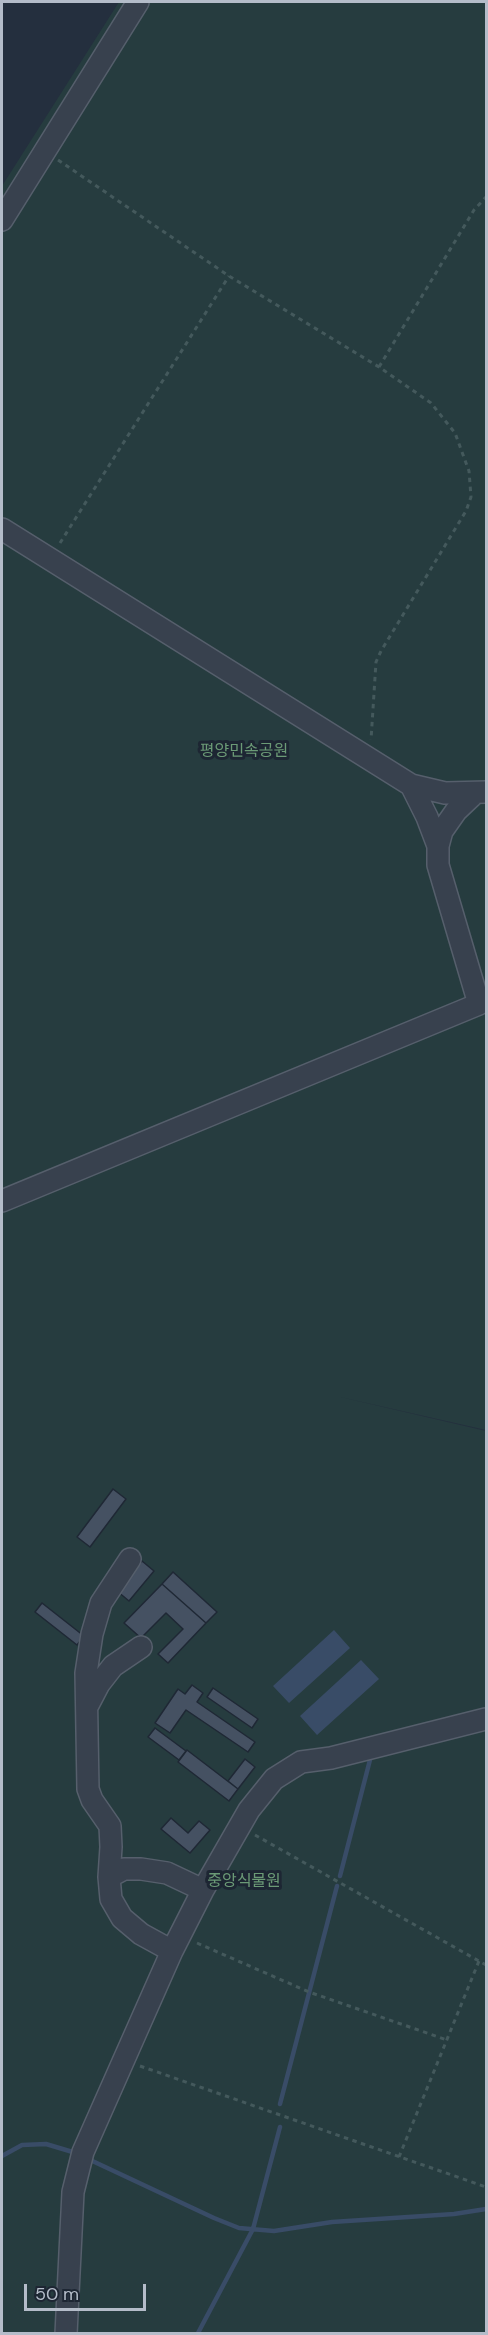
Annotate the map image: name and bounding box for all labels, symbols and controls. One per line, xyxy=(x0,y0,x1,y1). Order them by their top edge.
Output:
park label: 평양민속공원 xyxy=(200,742,288,762)
park label: 중앙식물원 xyxy=(207,1872,281,1892)
scale bar xyxy=(27,2272,148,2310)
text: 50 m xyxy=(35,2282,79,2306)

